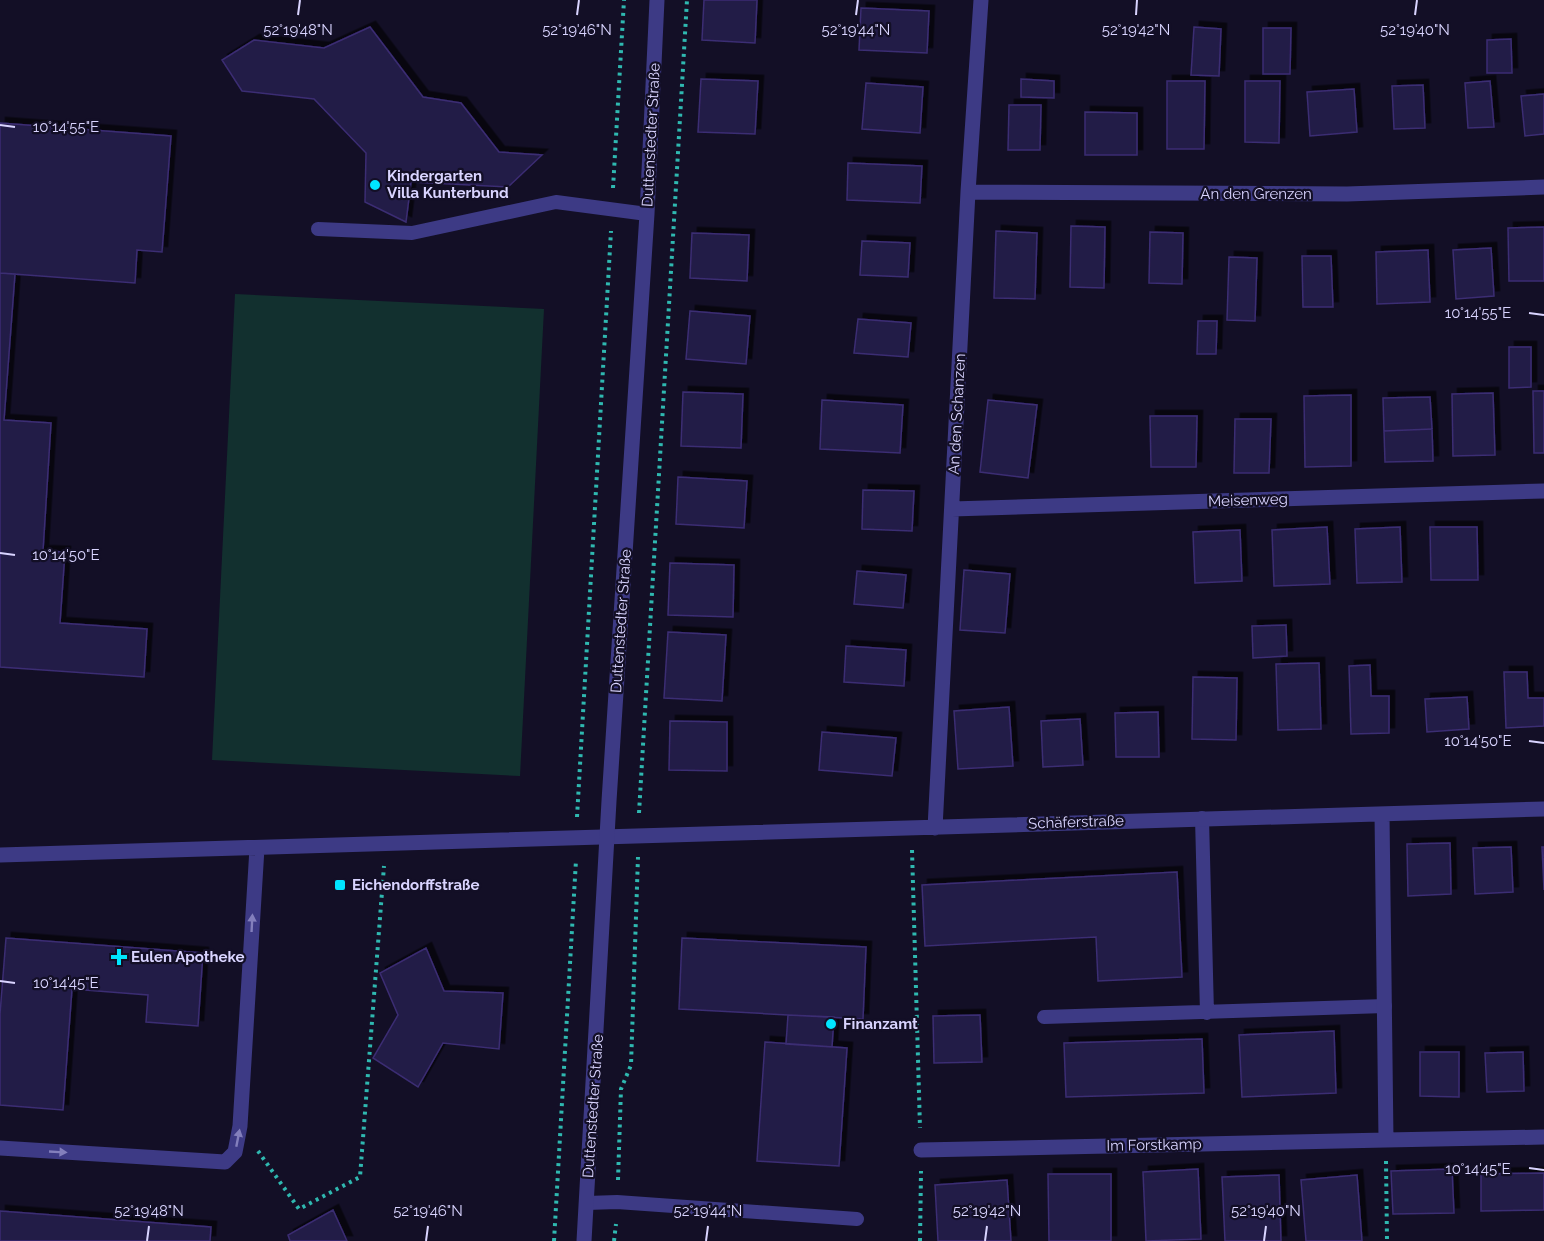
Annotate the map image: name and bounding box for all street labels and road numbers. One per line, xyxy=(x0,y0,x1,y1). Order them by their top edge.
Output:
street label: Duttenstedter Straße xyxy=(638,62,664,208)
street label: An den Grenzen xyxy=(1200,185,1312,203)
street label: An den Schanzen xyxy=(945,353,969,475)
street label: Meisenweg xyxy=(1208,490,1288,510)
street label: Duttenstedter Straße xyxy=(607,548,635,694)
street label: Schäferstraße xyxy=(1028,811,1124,833)
street label: Duttenstedter Straße xyxy=(579,1033,607,1179)
street label: Im Forstkamp xyxy=(1106,1135,1202,1155)

